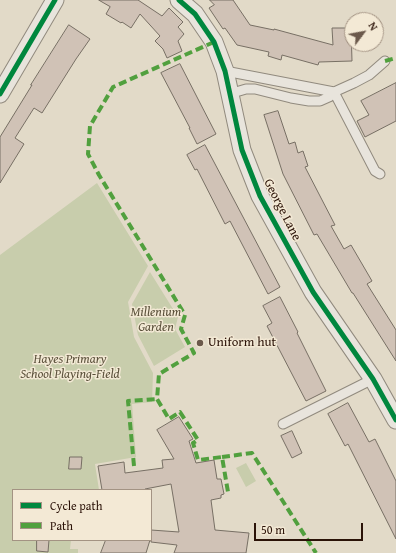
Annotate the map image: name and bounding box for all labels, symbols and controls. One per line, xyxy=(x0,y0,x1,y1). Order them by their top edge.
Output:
north arrow xyxy=(344,12,384,52)
text: N xyxy=(365,19,382,34)
street label: George Lane xyxy=(260,177,304,243)
park label: Millenium Garden xyxy=(131,305,181,336)
place label: Uniform hut xyxy=(208,335,276,351)
marker: Uniform hut xyxy=(195,338,205,348)
park label: Hayes Primary School Playing-Field xyxy=(20,352,120,383)
legend xyxy=(12,489,152,541)
text: Cycle path xyxy=(50,497,102,514)
scale bar xyxy=(256,515,365,541)
text: Path xyxy=(50,517,73,534)
text: 50 m xyxy=(261,521,285,538)

